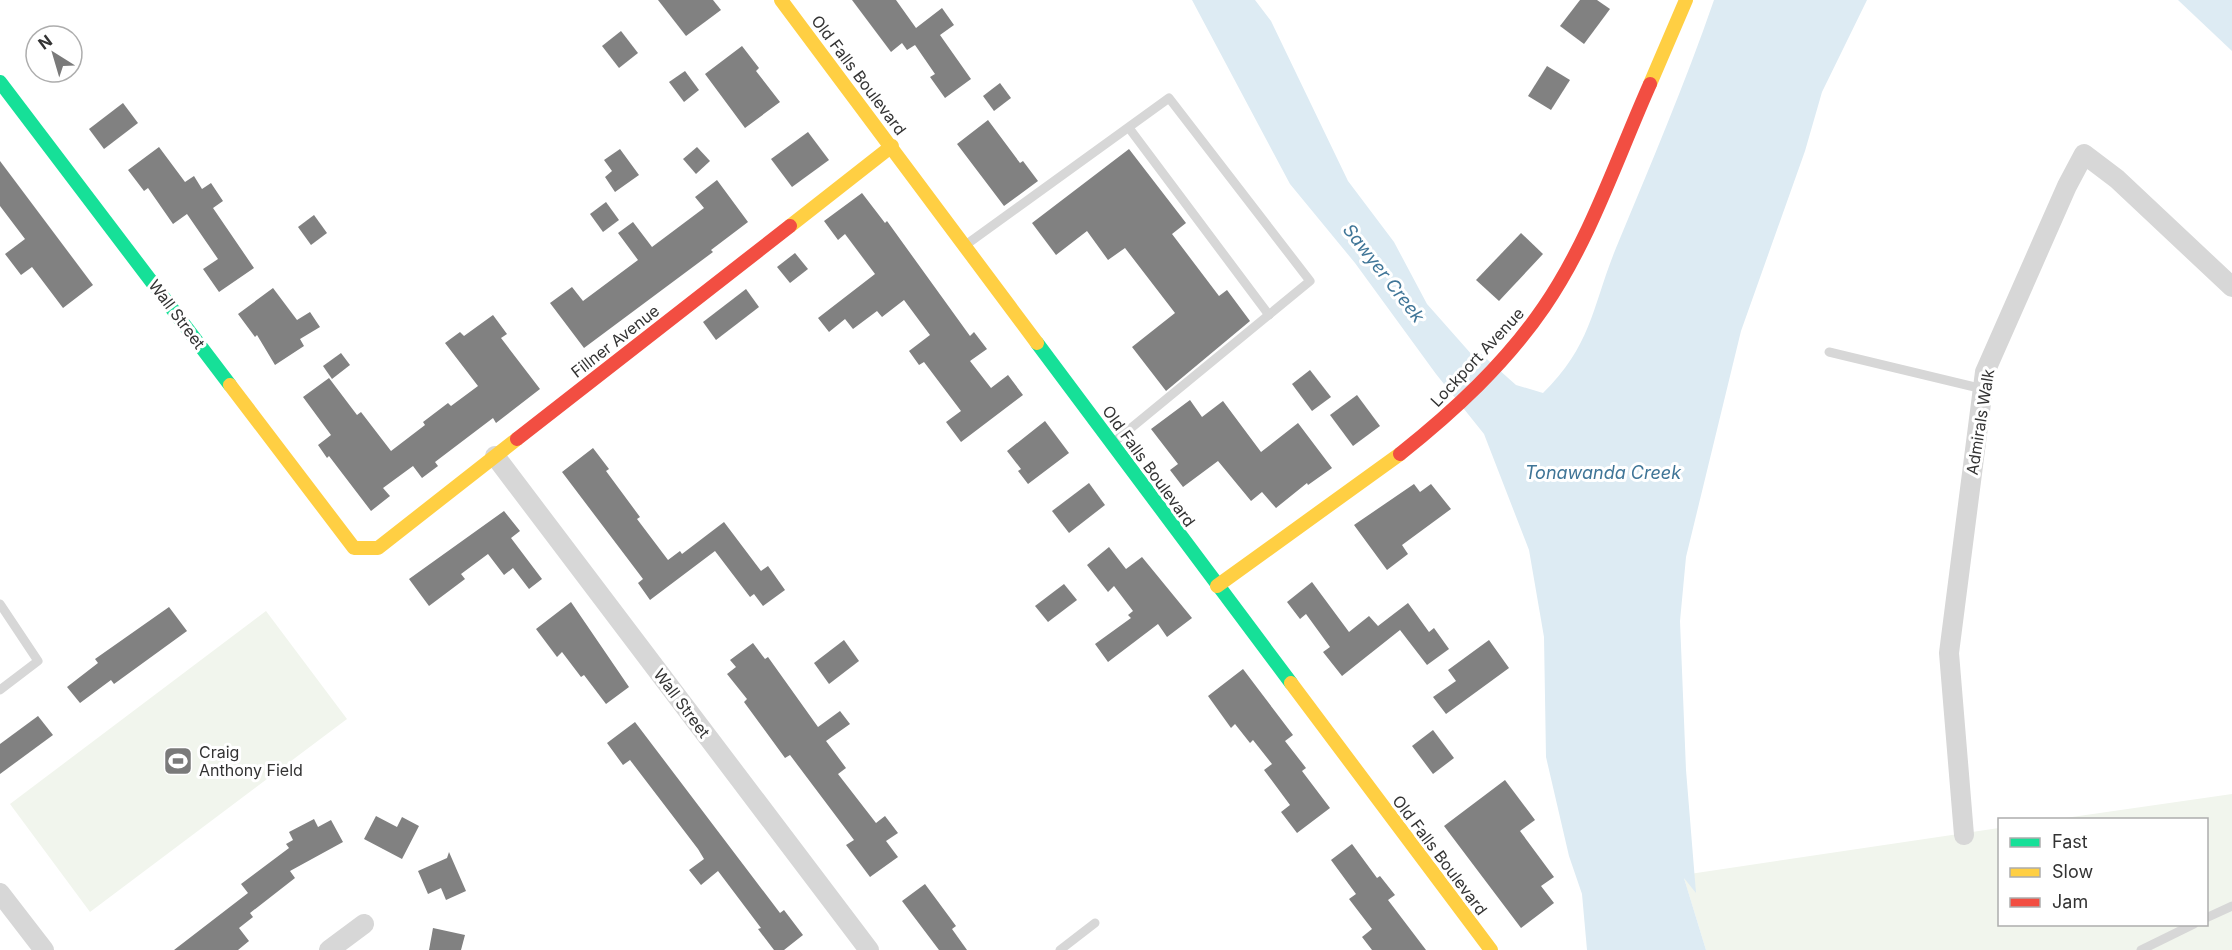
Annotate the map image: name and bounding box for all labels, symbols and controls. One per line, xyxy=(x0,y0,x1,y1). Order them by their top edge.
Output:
street label: Old Falls Boulevard xyxy=(807,11,911,139)
north arrow xyxy=(24,24,84,84)
text: N xyxy=(34,30,56,54)
water label: Sawyer Creek xyxy=(1339,219,1430,327)
street label: Wall Street xyxy=(145,275,209,353)
street label: Fillner Avenue xyxy=(567,300,663,382)
street label: Lockport Avenue xyxy=(1426,303,1528,411)
street label: Admirals Walk xyxy=(1962,367,1998,476)
street label: Old Falls Boulevard xyxy=(1098,401,1200,531)
water label: Tonawanda Creek xyxy=(1525,462,1682,483)
street label: Wall Street xyxy=(650,664,714,742)
place label: Craig Anthony Field xyxy=(199,742,303,780)
sports icon: Craig Anthony Field xyxy=(162,745,194,777)
street label: Old Falls Boulevard xyxy=(1388,791,1492,919)
legend xyxy=(1998,818,2208,926)
text: Fast xyxy=(2052,831,2088,852)
text: Slow xyxy=(2052,861,2093,882)
text: Jam xyxy=(2052,891,2088,912)

